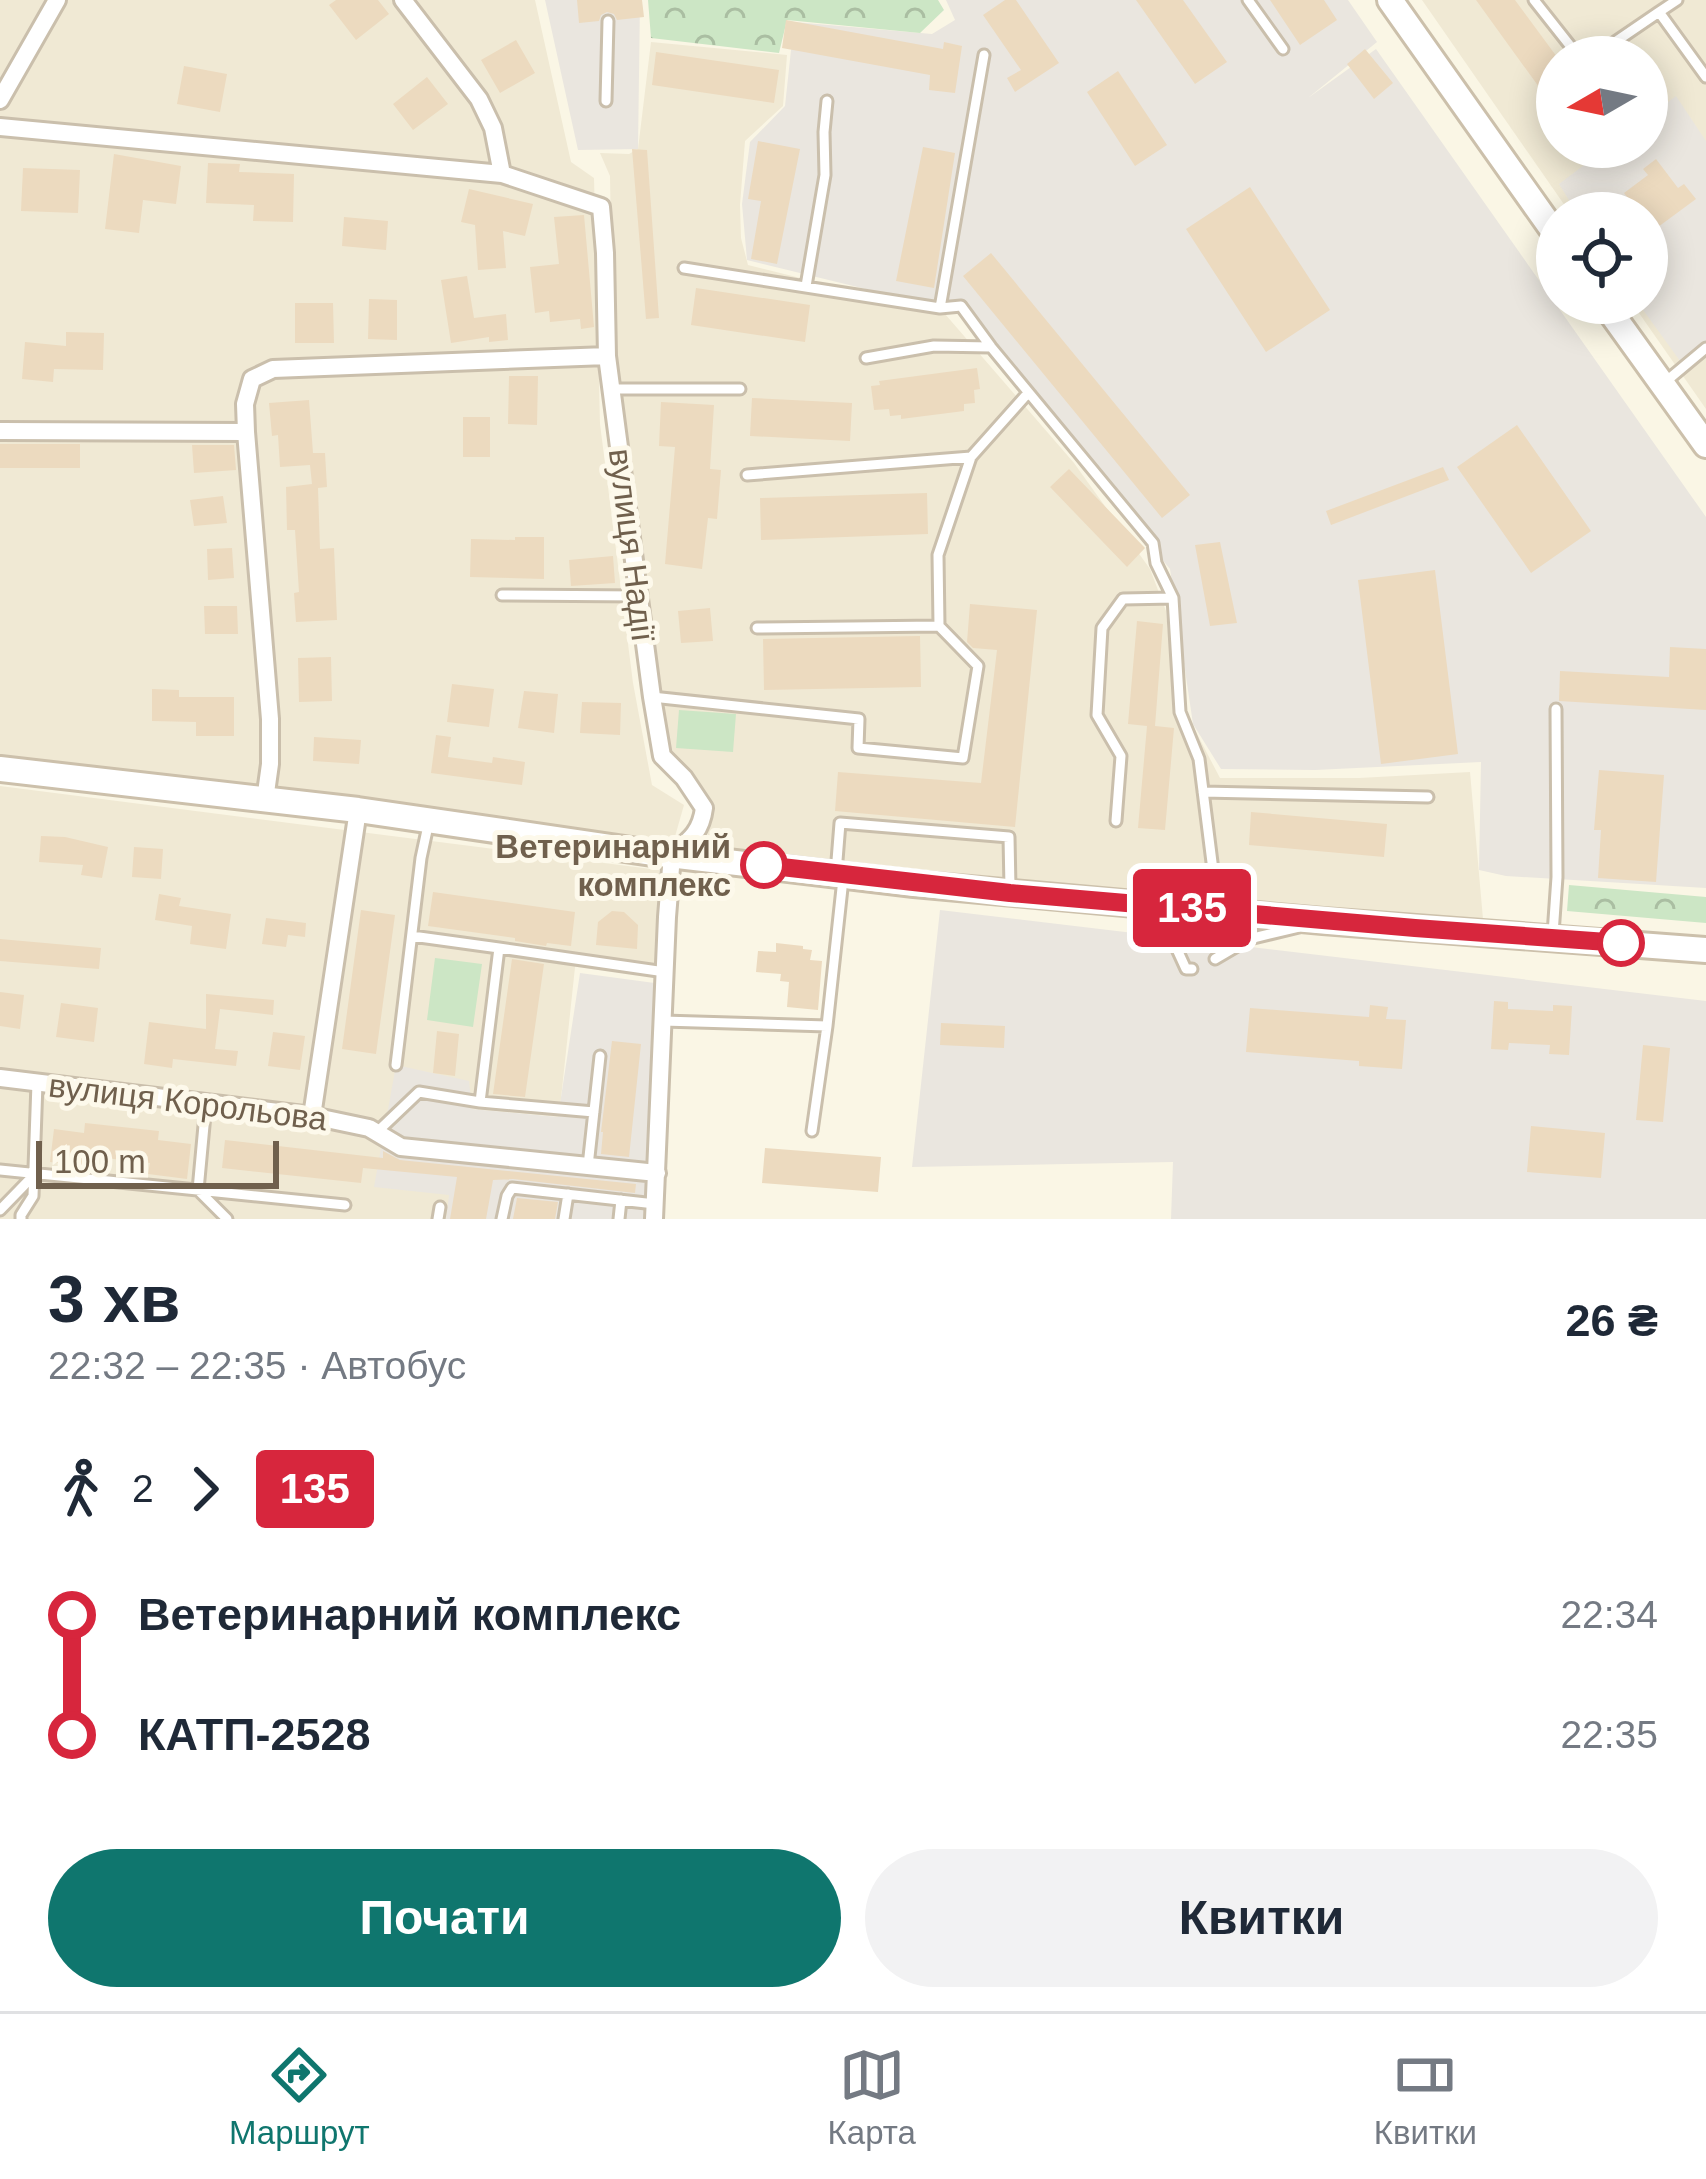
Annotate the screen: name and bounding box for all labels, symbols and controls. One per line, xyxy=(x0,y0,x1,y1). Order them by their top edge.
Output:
north arrow xyxy=(1536,36,1668,168)
map controls xyxy=(1536,36,1668,324)
button: locate xyxy=(1536,192,1668,324)
street label: вулиця Надії xyxy=(602,446,662,644)
place label: Ветеринарний комплекс xyxy=(495,828,731,903)
marker: Ветеринарний комплекс xyxy=(742,843,786,887)
line badge: 135 xyxy=(1123,869,1261,947)
text: 135 xyxy=(1157,884,1227,931)
unlabelled marker xyxy=(1599,921,1643,965)
street label: вулиця Корольова xyxy=(47,1067,330,1138)
scale bar xyxy=(36,1135,279,1188)
text: 100 m xyxy=(54,1143,146,1180)
text: 3 хв xyxy=(48,1262,180,1336)
text: 26 ₴ xyxy=(1565,1295,1658,1346)
text: 22:32 – 22:35 · Автобус xyxy=(48,1344,466,1387)
icon: walk xyxy=(48,1456,114,1522)
icon: forward xyxy=(172,1456,238,1522)
text: 135 xyxy=(280,1465,350,1512)
text: 2 xyxy=(132,1467,154,1510)
text: Ветеринарний комплекс xyxy=(138,1589,681,1640)
text: 22:34 xyxy=(1560,1593,1658,1636)
text: КАТП-2528 xyxy=(138,1709,371,1760)
text: 22:35 xyxy=(1560,1713,1658,1756)
button: Почати xyxy=(48,1849,841,1987)
button: Квитки xyxy=(865,1849,1658,1987)
tab: Маршрут xyxy=(229,2042,370,2152)
tab: Карта xyxy=(828,2042,916,2152)
tab: Квитки xyxy=(1374,2042,1477,2152)

